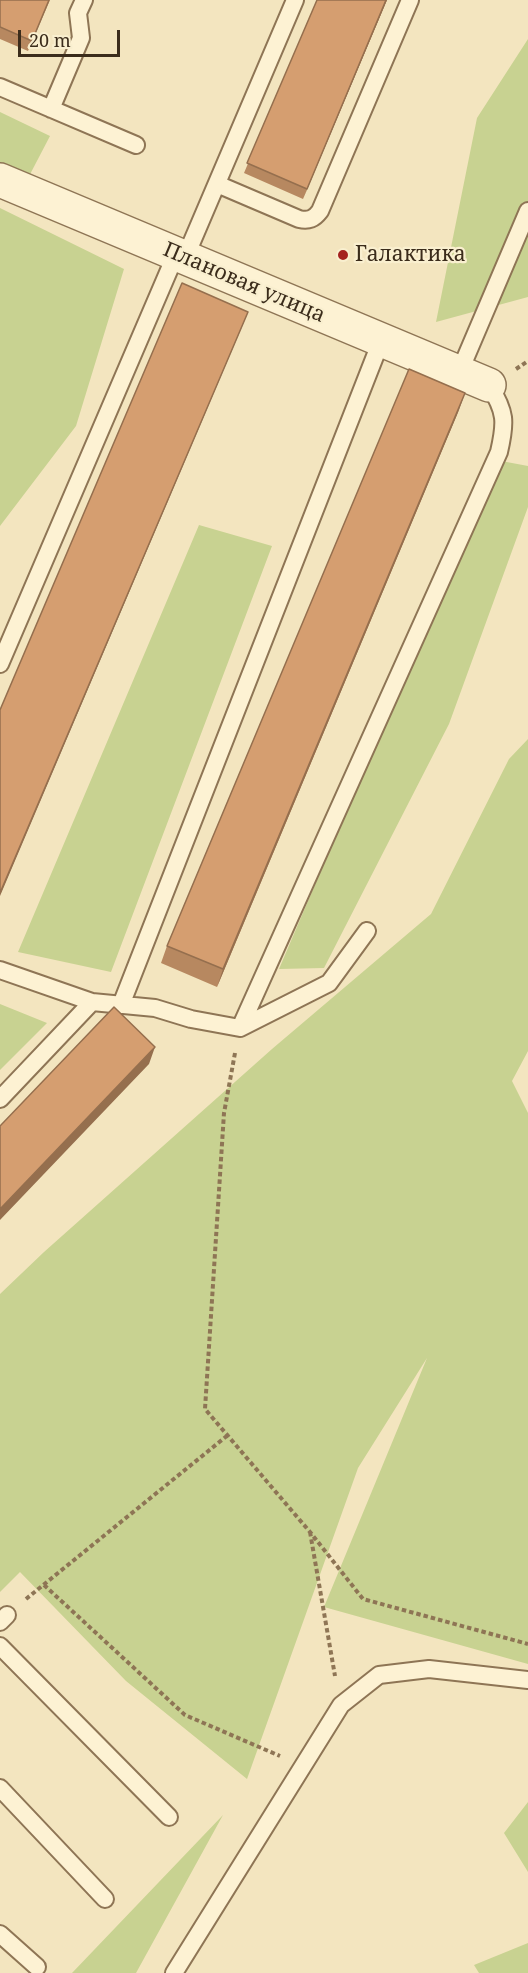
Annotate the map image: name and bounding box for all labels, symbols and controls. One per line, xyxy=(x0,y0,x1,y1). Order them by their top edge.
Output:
scale bar xyxy=(21,18,123,56)
text: 20 m xyxy=(29,28,71,52)
street label: Плановая улица xyxy=(159,238,329,328)
place label: Галактика xyxy=(355,242,466,268)
marker: Галактика xyxy=(336,248,350,262)

